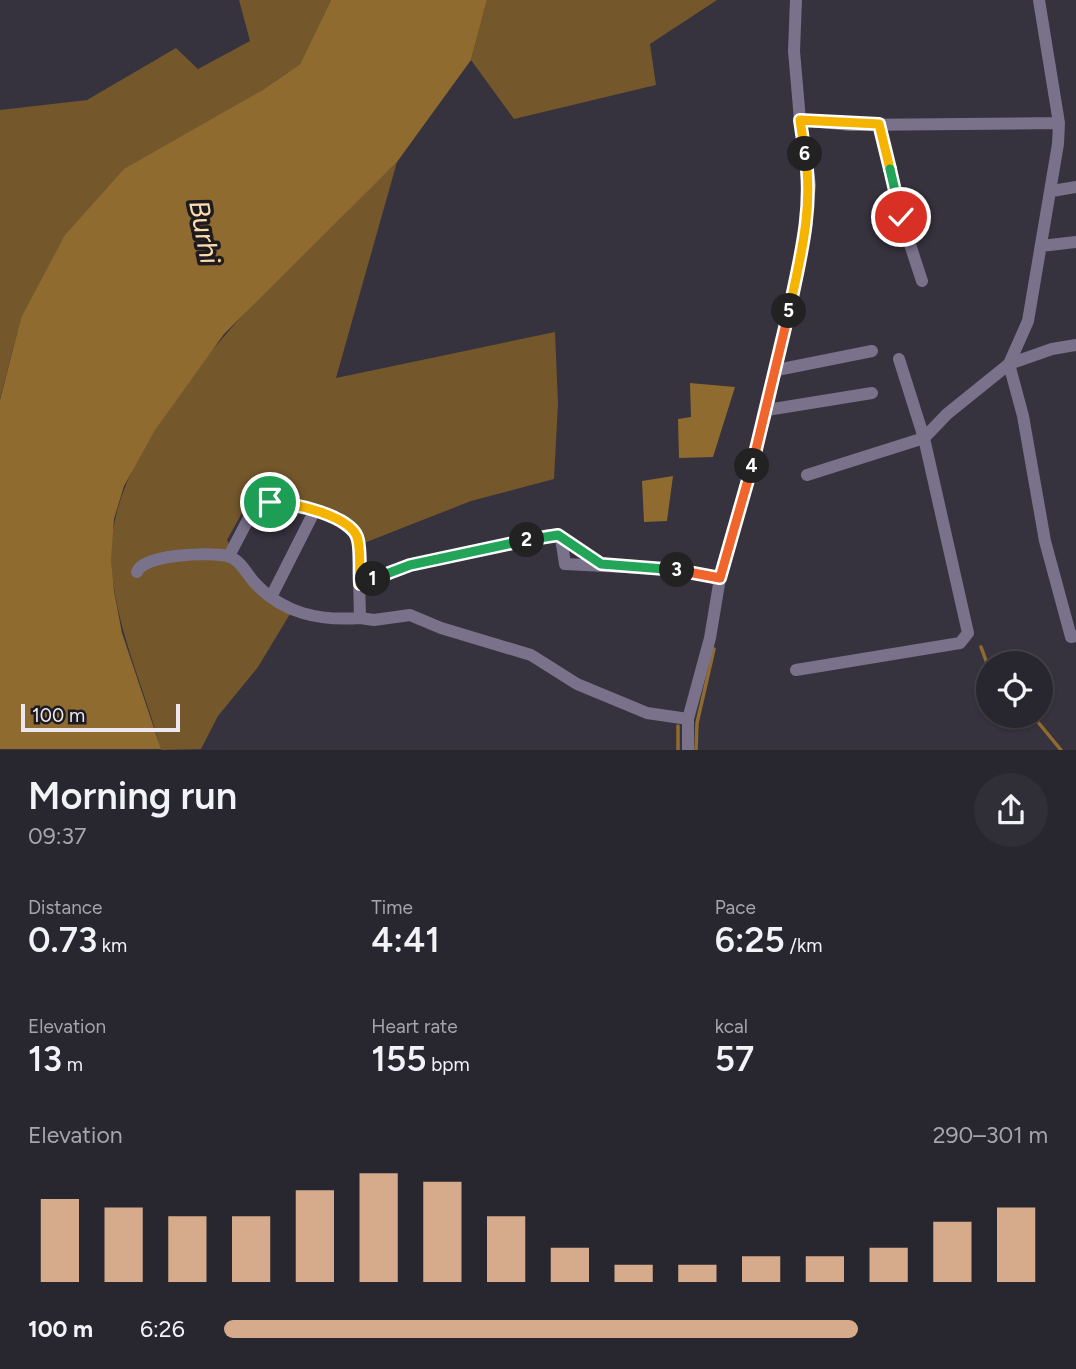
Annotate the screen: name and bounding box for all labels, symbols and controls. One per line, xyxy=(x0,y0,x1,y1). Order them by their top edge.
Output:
pin: 6 xyxy=(788,136,822,172)
text: 6 xyxy=(799,142,810,165)
pin xyxy=(871,187,931,247)
water label: Burhi xyxy=(182,197,228,267)
icon: check xyxy=(882,198,920,236)
pin: 5 xyxy=(772,294,806,328)
text: 5 xyxy=(783,299,794,322)
pin: 4 xyxy=(734,448,770,484)
text: 4 xyxy=(745,454,758,477)
pin xyxy=(240,472,300,532)
icon: arrive xyxy=(251,483,289,521)
pin: 2 xyxy=(510,522,544,558)
text: 2 xyxy=(521,528,532,551)
pin: 3 xyxy=(660,552,694,588)
text: 3 xyxy=(671,558,682,581)
pin: 1 xyxy=(356,562,390,596)
text: 1 xyxy=(368,567,377,590)
map controls xyxy=(976,651,1053,728)
button: locate xyxy=(976,651,1053,728)
scale bar xyxy=(21,701,180,732)
text: 100 m xyxy=(32,704,85,727)
text: Morning run xyxy=(28,773,237,819)
button: share xyxy=(974,773,1048,847)
text: 09:37 xyxy=(28,822,86,850)
text: Distance xyxy=(28,896,102,919)
text: Time xyxy=(371,896,413,919)
text: Pace xyxy=(715,896,756,919)
text: 0.73 xyxy=(28,919,97,961)
text: 4:41 xyxy=(371,919,440,961)
text: 6:25 xyxy=(715,919,785,961)
text: km xyxy=(97,934,127,957)
text: /km xyxy=(785,934,822,957)
text: Elevation xyxy=(28,1015,106,1038)
text: Heart rate xyxy=(371,1015,458,1038)
text: kcal xyxy=(715,1015,748,1038)
text: 13 xyxy=(28,1038,62,1080)
text: 155 xyxy=(371,1038,426,1080)
text: 57 xyxy=(715,1038,754,1080)
text: m xyxy=(62,1053,83,1076)
text: bpm xyxy=(426,1053,470,1076)
text: Elevation xyxy=(28,1121,123,1149)
text: 290–301 m xyxy=(933,1121,1048,1149)
text: 100 m xyxy=(28,1315,93,1343)
text: 6:26 xyxy=(140,1315,185,1343)

